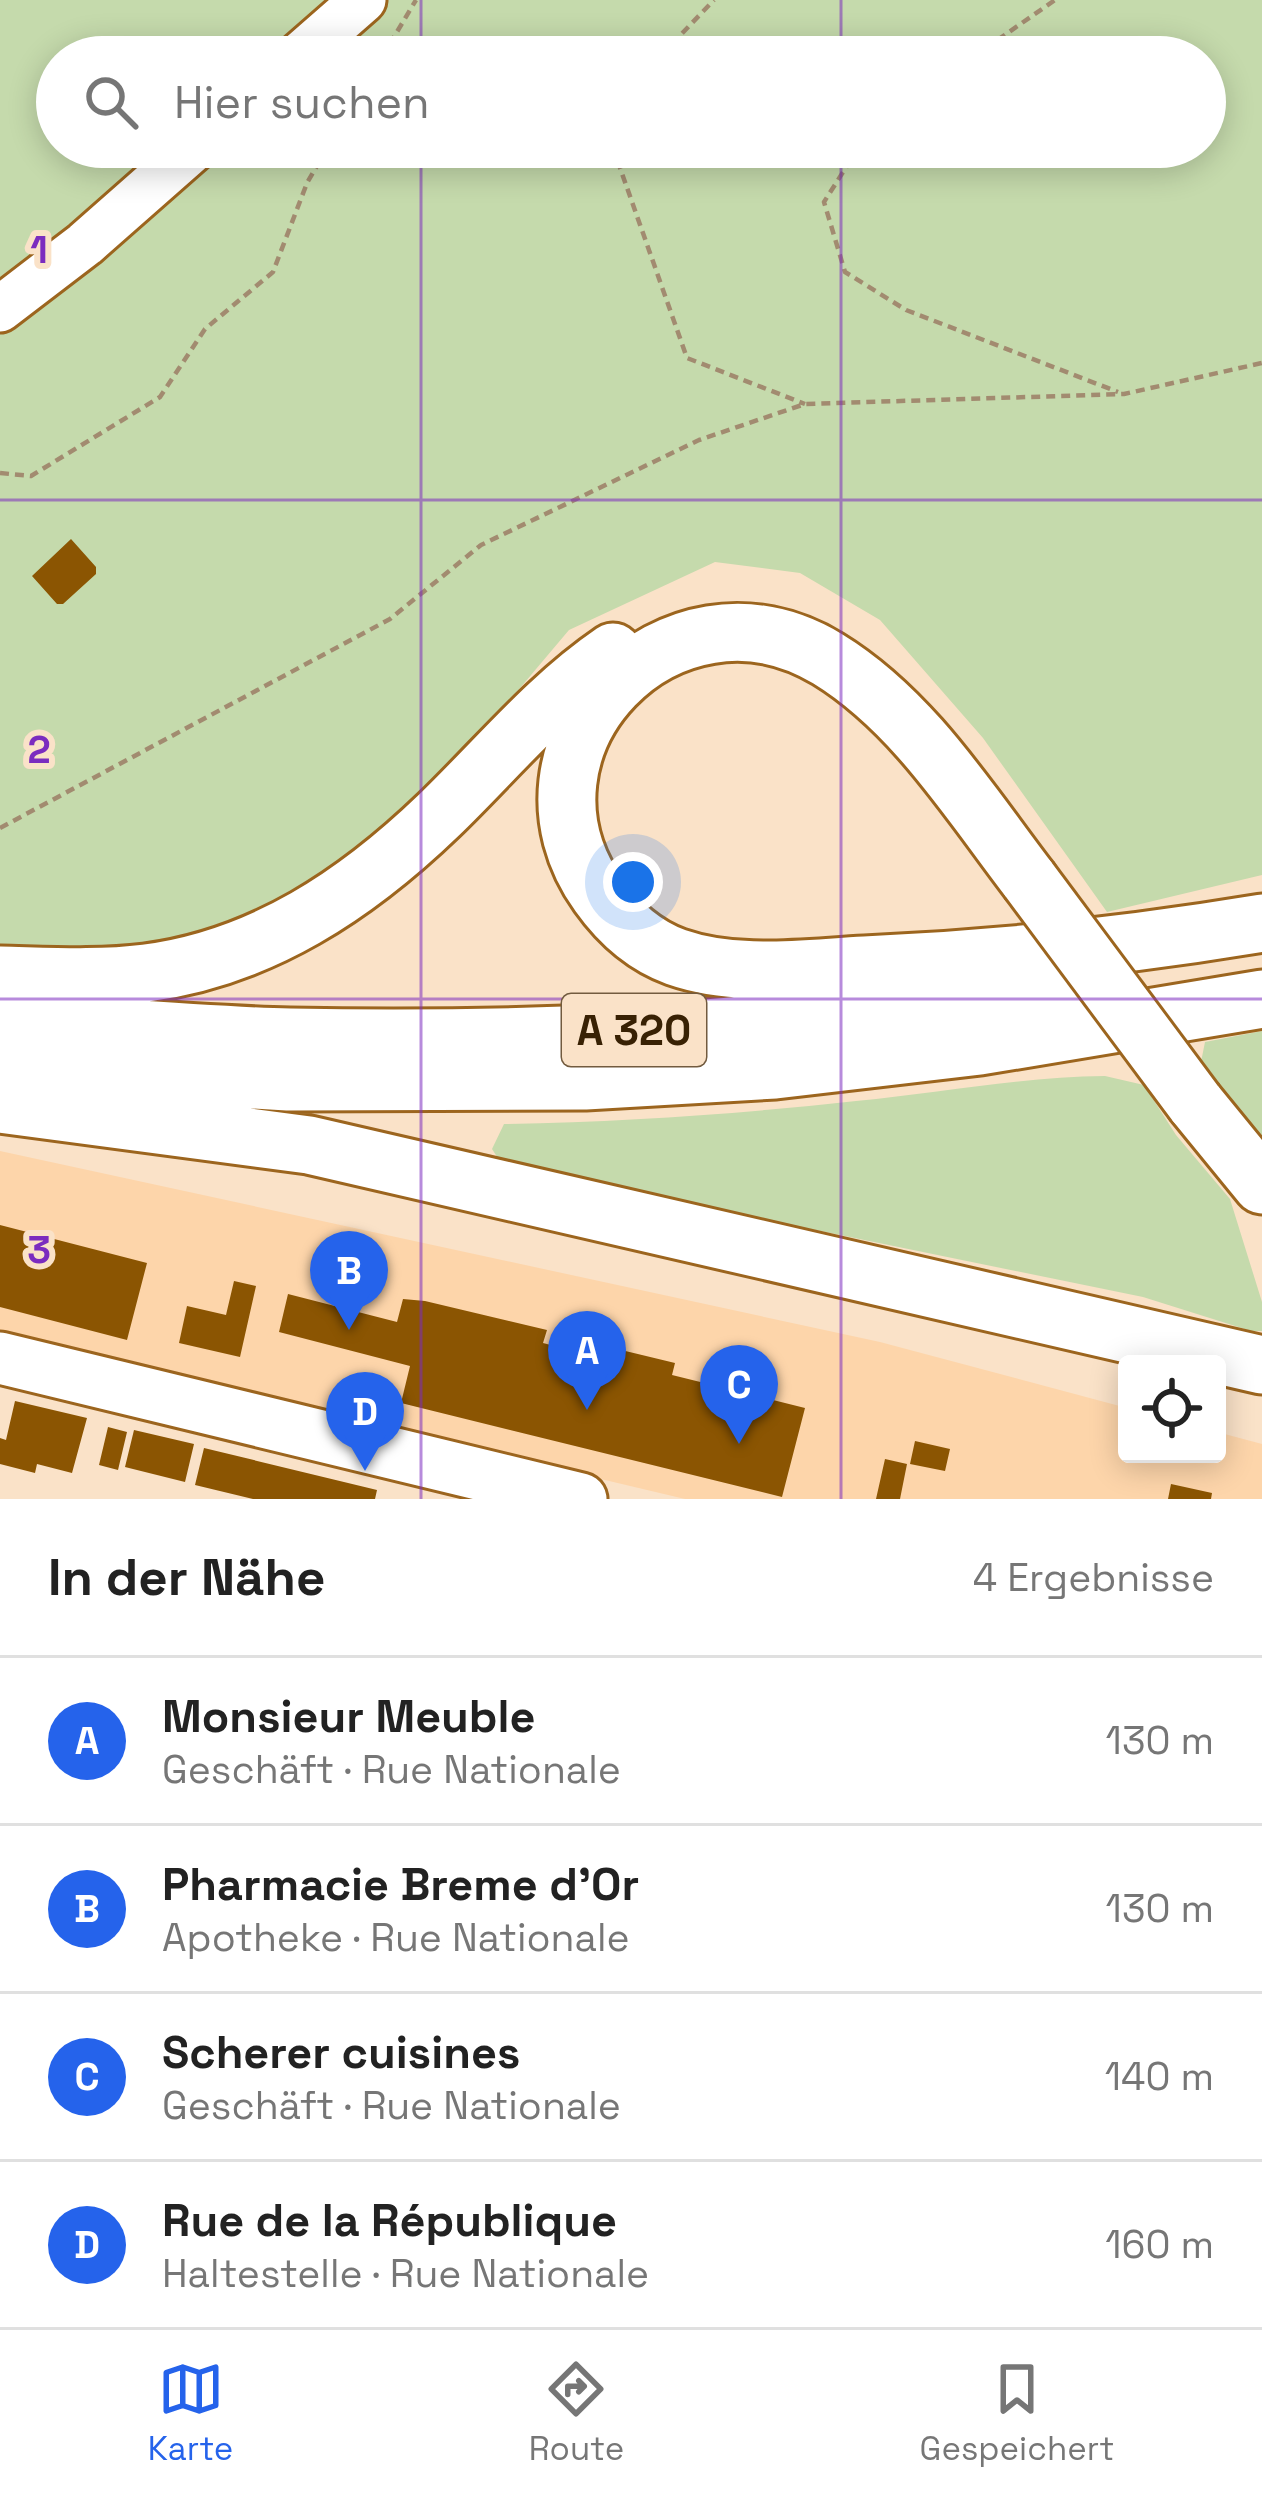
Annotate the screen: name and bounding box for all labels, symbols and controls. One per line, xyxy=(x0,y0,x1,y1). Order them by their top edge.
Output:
search box xyxy=(36,36,1226,168)
icon: search xyxy=(78,69,144,135)
text: Hier suchen xyxy=(174,74,430,131)
text: 1 xyxy=(30,225,48,274)
text: 2 xyxy=(27,725,51,774)
your location xyxy=(603,852,663,912)
road number: A 320 xyxy=(562,994,706,1066)
text: 3 xyxy=(27,1225,51,1274)
pin: B xyxy=(310,1231,388,1330)
pin: A xyxy=(548,1311,626,1410)
pin: C xyxy=(700,1345,778,1444)
map controls xyxy=(1118,1355,1226,1463)
button: locate xyxy=(1118,1355,1226,1463)
pin: D xyxy=(326,1372,404,1471)
text: In der Nähe xyxy=(48,1545,325,1610)
text: 4 Ergebnisse xyxy=(973,1553,1214,1602)
text: Monsieur Meuble xyxy=(162,1688,535,1745)
text: A xyxy=(75,1716,99,1765)
text: 130 m xyxy=(1106,1716,1214,1765)
text: Geschäft · Rue Nationale xyxy=(162,1745,621,1794)
text: Pharmacie Breme d'Or xyxy=(162,1856,639,1913)
text: B xyxy=(74,1884,100,1933)
text: 130 m xyxy=(1106,1884,1214,1933)
text: Apotheke · Rue Nationale xyxy=(162,1913,630,1962)
text: Scherer cuisines xyxy=(162,2024,520,2081)
text: C xyxy=(74,2052,100,2101)
text: 140 m xyxy=(1105,2052,1214,2101)
text: Geschäft · Rue Nationale xyxy=(162,2081,621,2130)
text: Rue de la République xyxy=(162,2192,617,2249)
text: D xyxy=(74,2220,100,2269)
text: 160 m xyxy=(1105,2220,1214,2269)
text: Haltestelle · Rue Nationale xyxy=(162,2249,649,2298)
tab: Karte xyxy=(148,2356,233,2470)
tab: Route xyxy=(529,2356,624,2470)
tab: Gespeichert xyxy=(920,2356,1114,2470)

